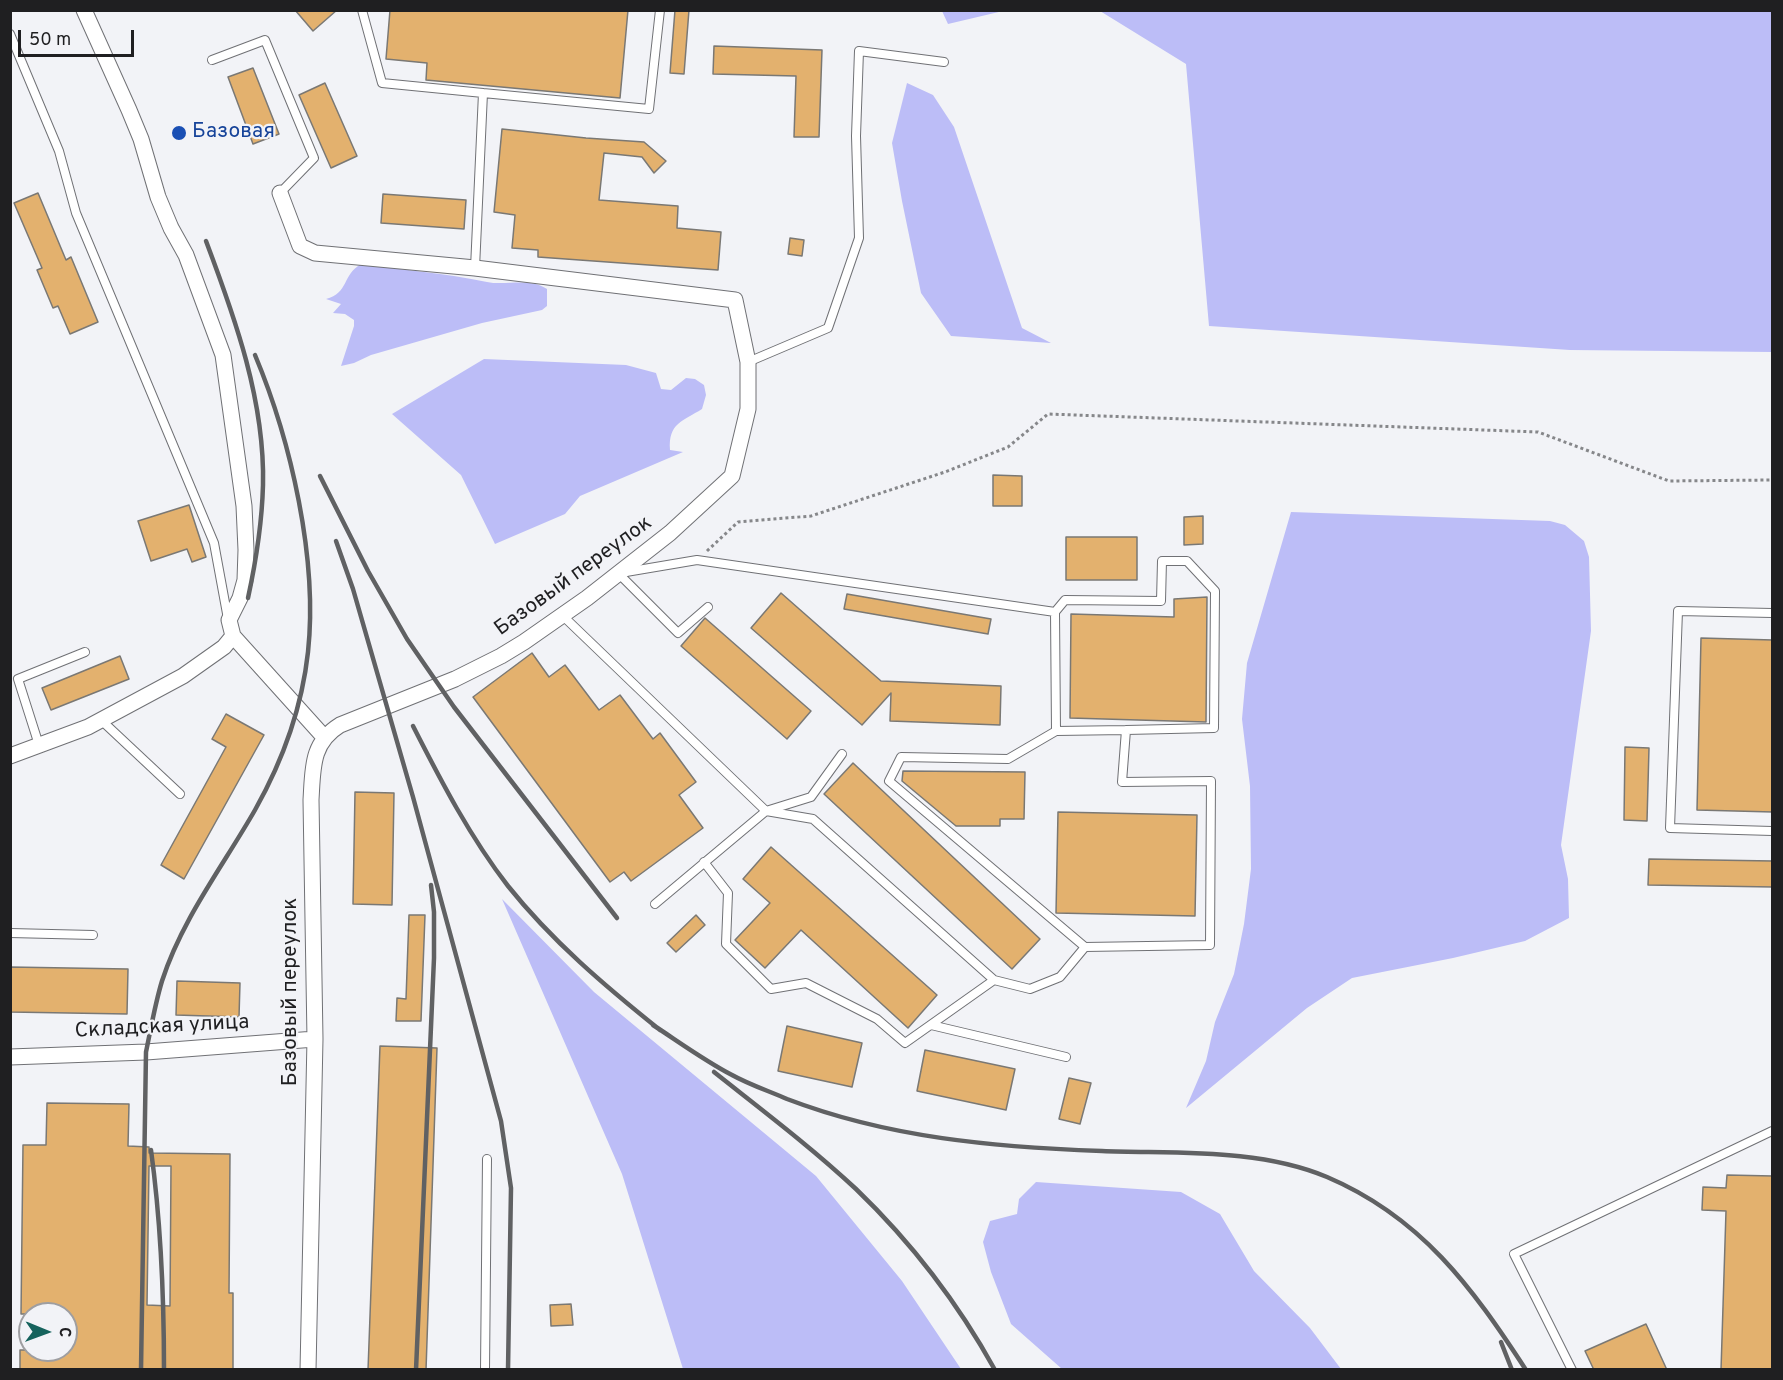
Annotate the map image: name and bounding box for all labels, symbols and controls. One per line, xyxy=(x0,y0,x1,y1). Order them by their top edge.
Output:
scale bar xyxy=(21,18,136,56)
text: 50 m xyxy=(29,29,71,52)
place label: Базовая xyxy=(192,120,275,146)
marker: Базовая xyxy=(170,124,188,142)
street label: Базовый переулок xyxy=(490,511,658,643)
street label: Базовый переулок xyxy=(279,898,305,1086)
street label: Складская улица xyxy=(74,1011,250,1045)
north arrow xyxy=(18,1302,78,1362)
text: С xyxy=(54,1327,74,1338)

